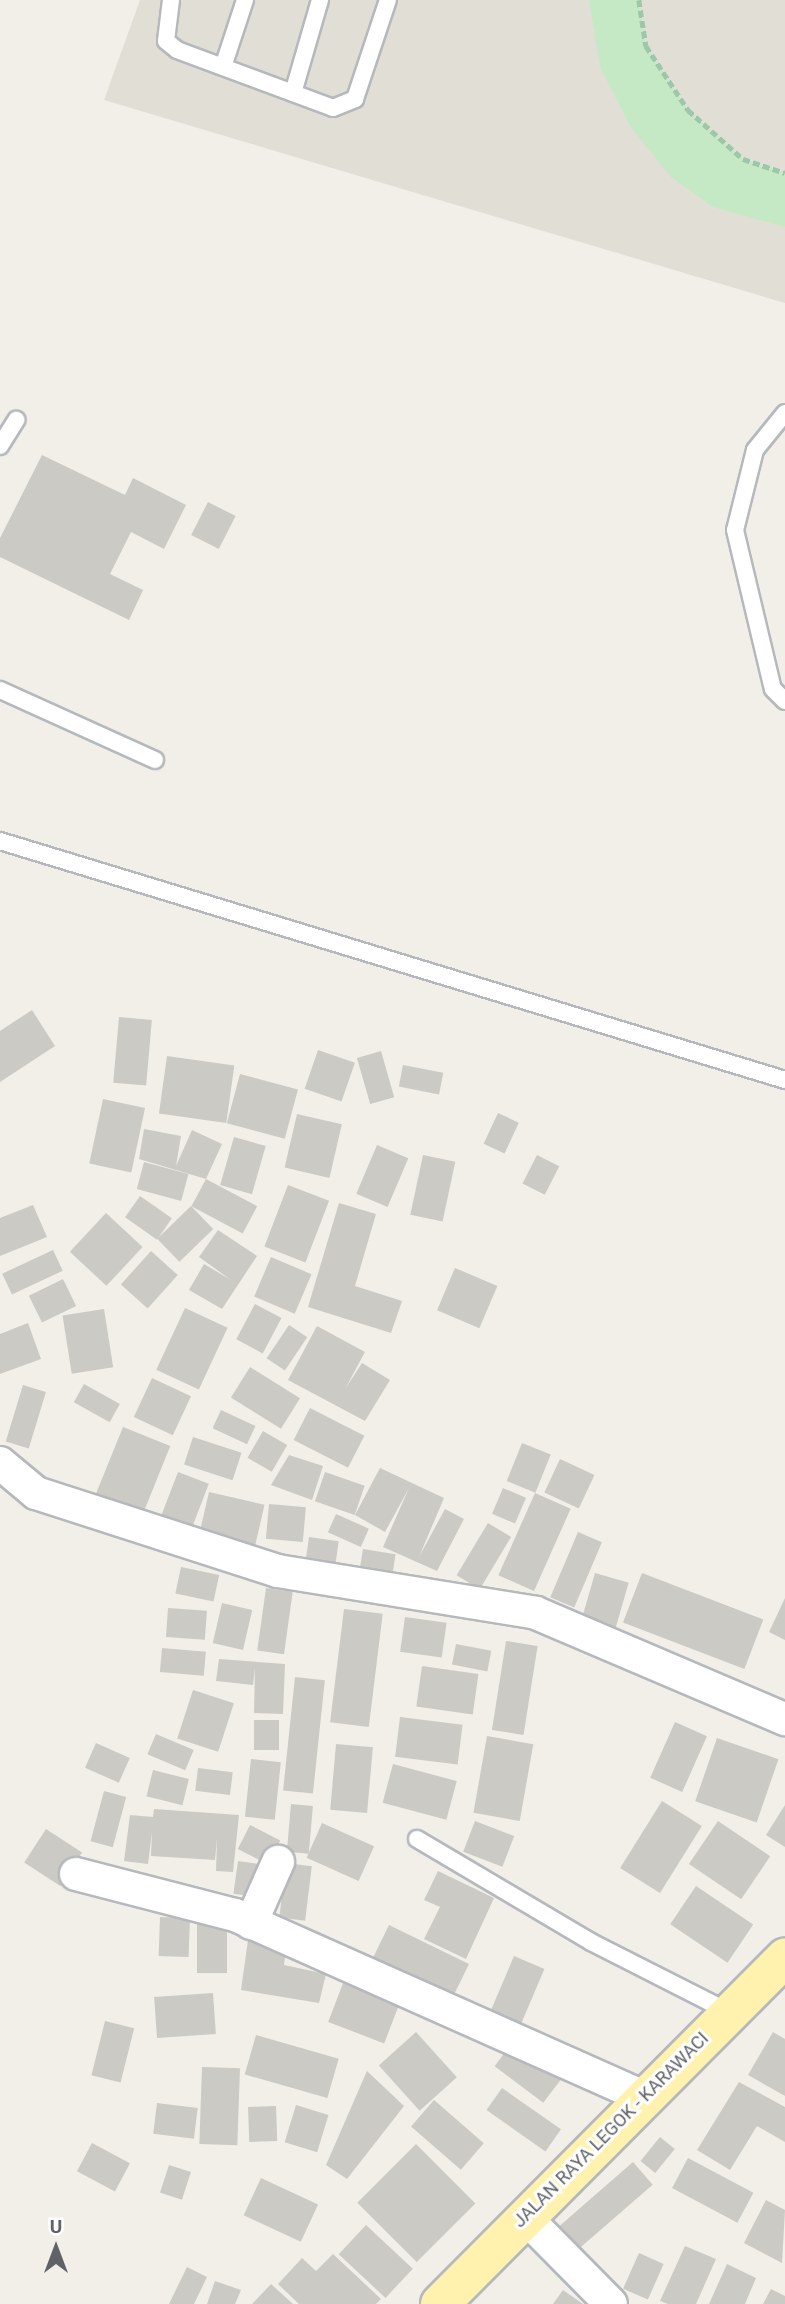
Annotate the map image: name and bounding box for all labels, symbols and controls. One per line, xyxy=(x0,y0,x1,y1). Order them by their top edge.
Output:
street label: JALAN RAYA LEGOK - KARAWACI xyxy=(509,2028,713,2232)
north arrow xyxy=(21,2213,91,2283)
text: U xyxy=(50,2215,62,2238)

